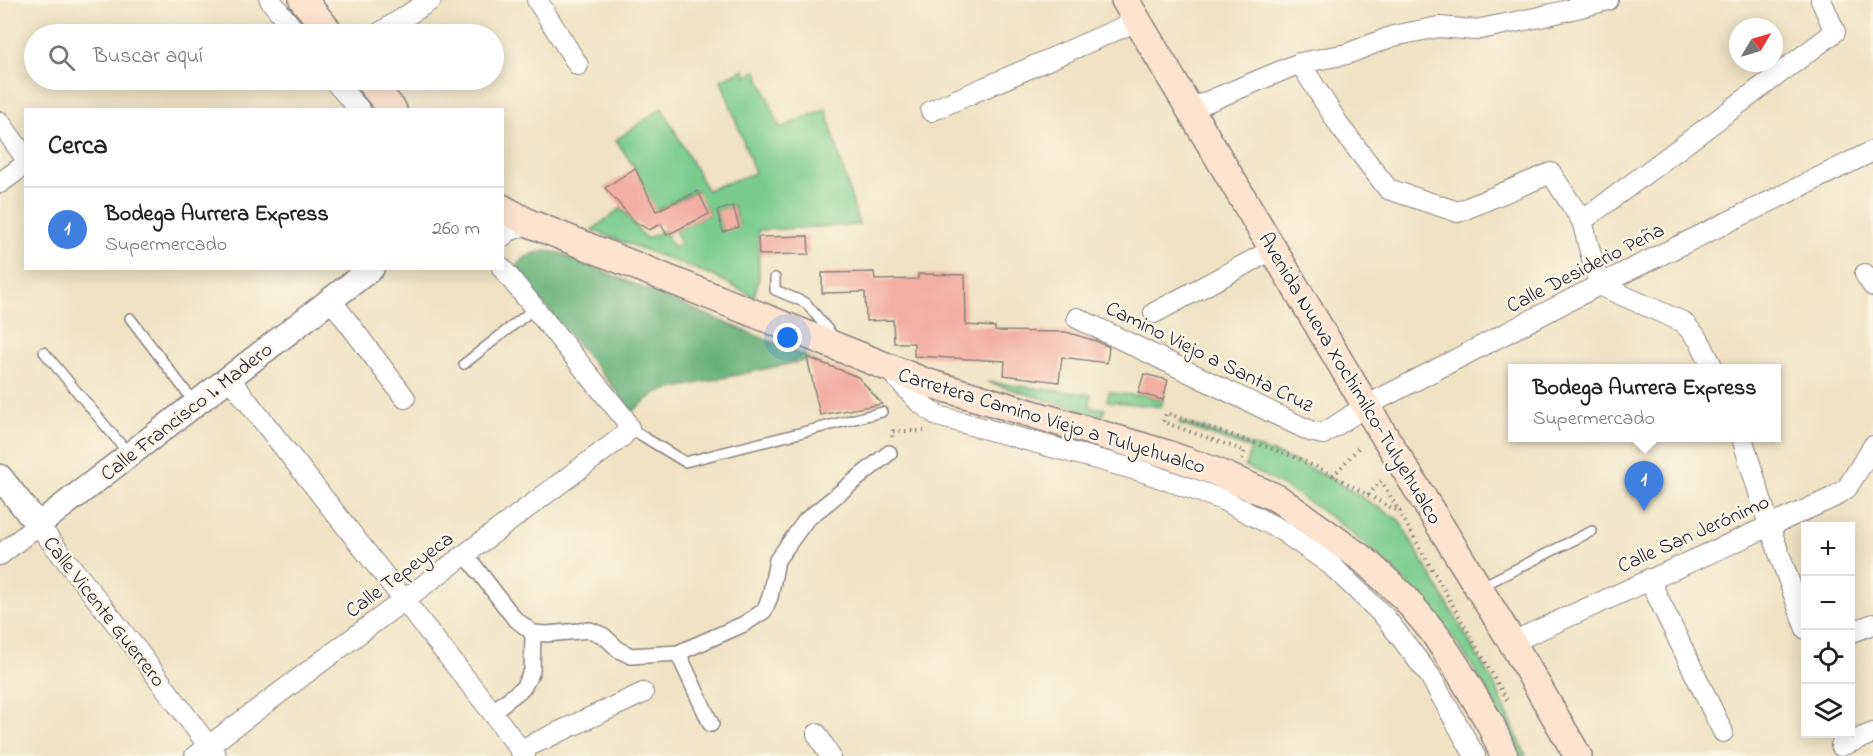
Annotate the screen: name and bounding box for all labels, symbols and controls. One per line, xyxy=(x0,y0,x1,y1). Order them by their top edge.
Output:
north arrow xyxy=(1729,18,1783,72)
search box xyxy=(24,24,504,90)
icon: search xyxy=(45,41,78,74)
text: Buscar aquí xyxy=(93,41,203,73)
text: Cerca xyxy=(48,128,108,166)
text: Bodega Aurrera Express xyxy=(105,199,329,231)
text: 1 xyxy=(64,215,71,244)
text: 260 m xyxy=(432,215,480,244)
street label: Calle Desiderio Peña xyxy=(1502,216,1670,322)
street label: Avenida Nueva Xochimilco-Tulyehualco xyxy=(1248,227,1449,532)
text: Supermercado xyxy=(105,231,227,260)
street label: Camino Viejo a Santa Cruz xyxy=(1100,294,1318,421)
your location xyxy=(773,323,802,352)
street label: Calle Francisco I. Madero xyxy=(95,336,280,489)
street label: Carretera Camino Viejo a Tulyehualco xyxy=(894,361,1209,485)
popup xyxy=(1508,364,1781,442)
text: Bodega Aurrera Express xyxy=(1533,373,1756,405)
text: Supermercado xyxy=(1533,405,1655,434)
pin: 1 xyxy=(1624,462,1664,511)
street label: Calle San Jerónimo xyxy=(1613,488,1775,582)
map controls xyxy=(1801,522,1855,738)
button: + xyxy=(1801,522,1855,576)
street label: Calle Tepeyeca xyxy=(340,525,462,628)
street label: Calle Vicente Guerrero xyxy=(35,530,172,694)
button: − xyxy=(1801,576,1855,630)
button: locate xyxy=(1801,630,1855,684)
button: layers xyxy=(1801,684,1855,738)

